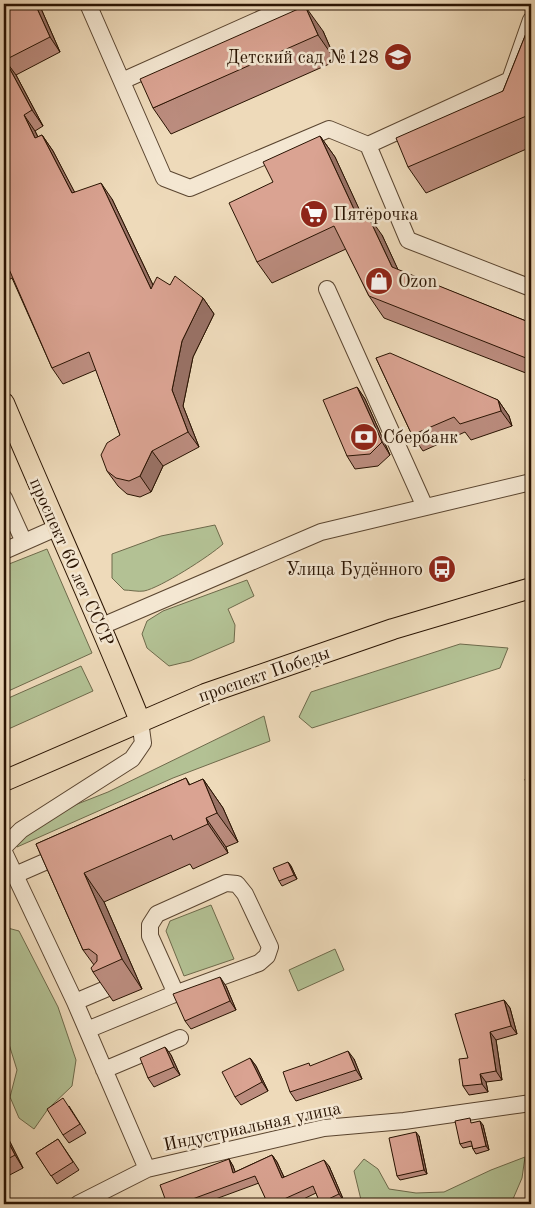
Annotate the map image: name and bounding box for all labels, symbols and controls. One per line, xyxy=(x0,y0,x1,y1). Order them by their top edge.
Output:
school or university icon: Детский сад №128 xyxy=(383,42,413,72)
place label: Детский сад №128 xyxy=(226,49,379,67)
supermarket icon: Пятёрочка xyxy=(299,199,329,229)
place label: Пятёрочка xyxy=(333,206,419,224)
shop icon: Ozon xyxy=(364,266,394,296)
place label: Ozon xyxy=(398,273,437,291)
bank icon: Сбербанк xyxy=(349,422,379,452)
place label: Сбербанк xyxy=(383,429,458,447)
street label: проспект 60 лет СССР xyxy=(26,476,116,649)
bus stop icon: Улица Будённого xyxy=(427,554,457,584)
place label: Улица Будённого xyxy=(286,561,423,579)
street label: проспект Победы xyxy=(196,644,332,706)
street label: Индустриальная улица xyxy=(162,1099,343,1155)

